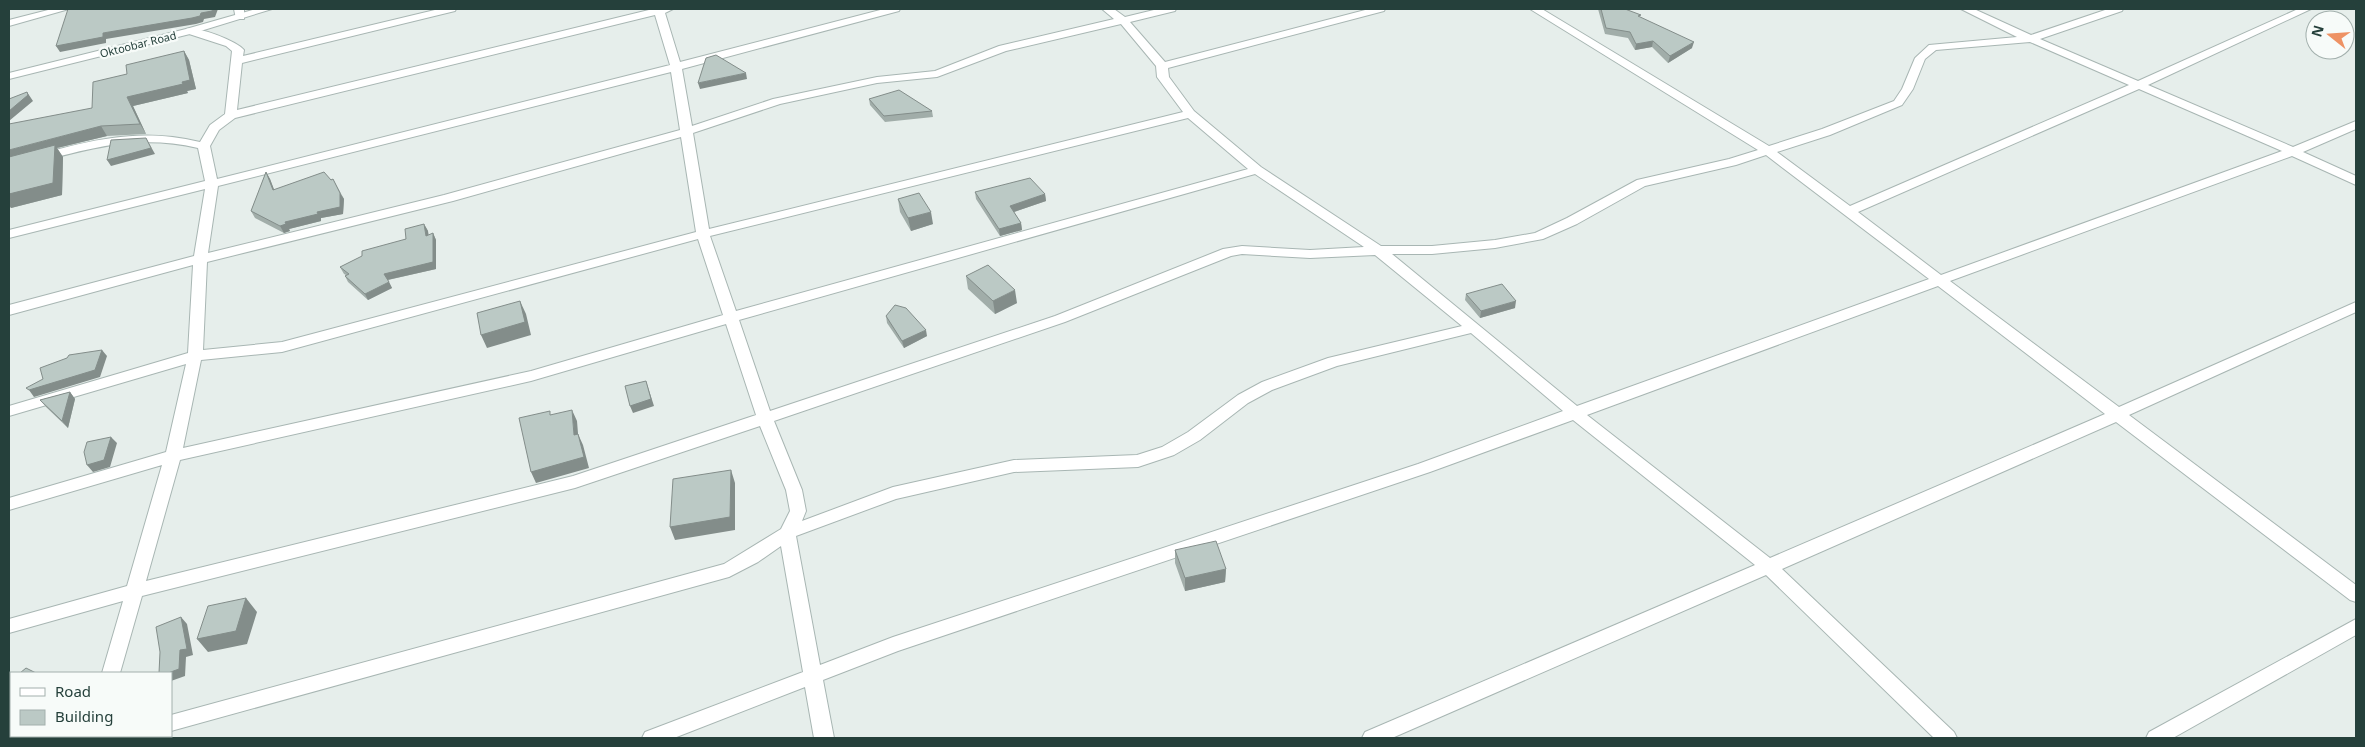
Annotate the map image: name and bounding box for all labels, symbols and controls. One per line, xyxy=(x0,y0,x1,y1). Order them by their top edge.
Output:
north arrow xyxy=(2305,10,2355,60)
text: N xyxy=(2306,23,2328,39)
street label: Oktoobar Road xyxy=(98,27,178,61)
legend xyxy=(10,672,172,737)
text: Road xyxy=(55,681,91,701)
text: Building xyxy=(55,706,113,726)

